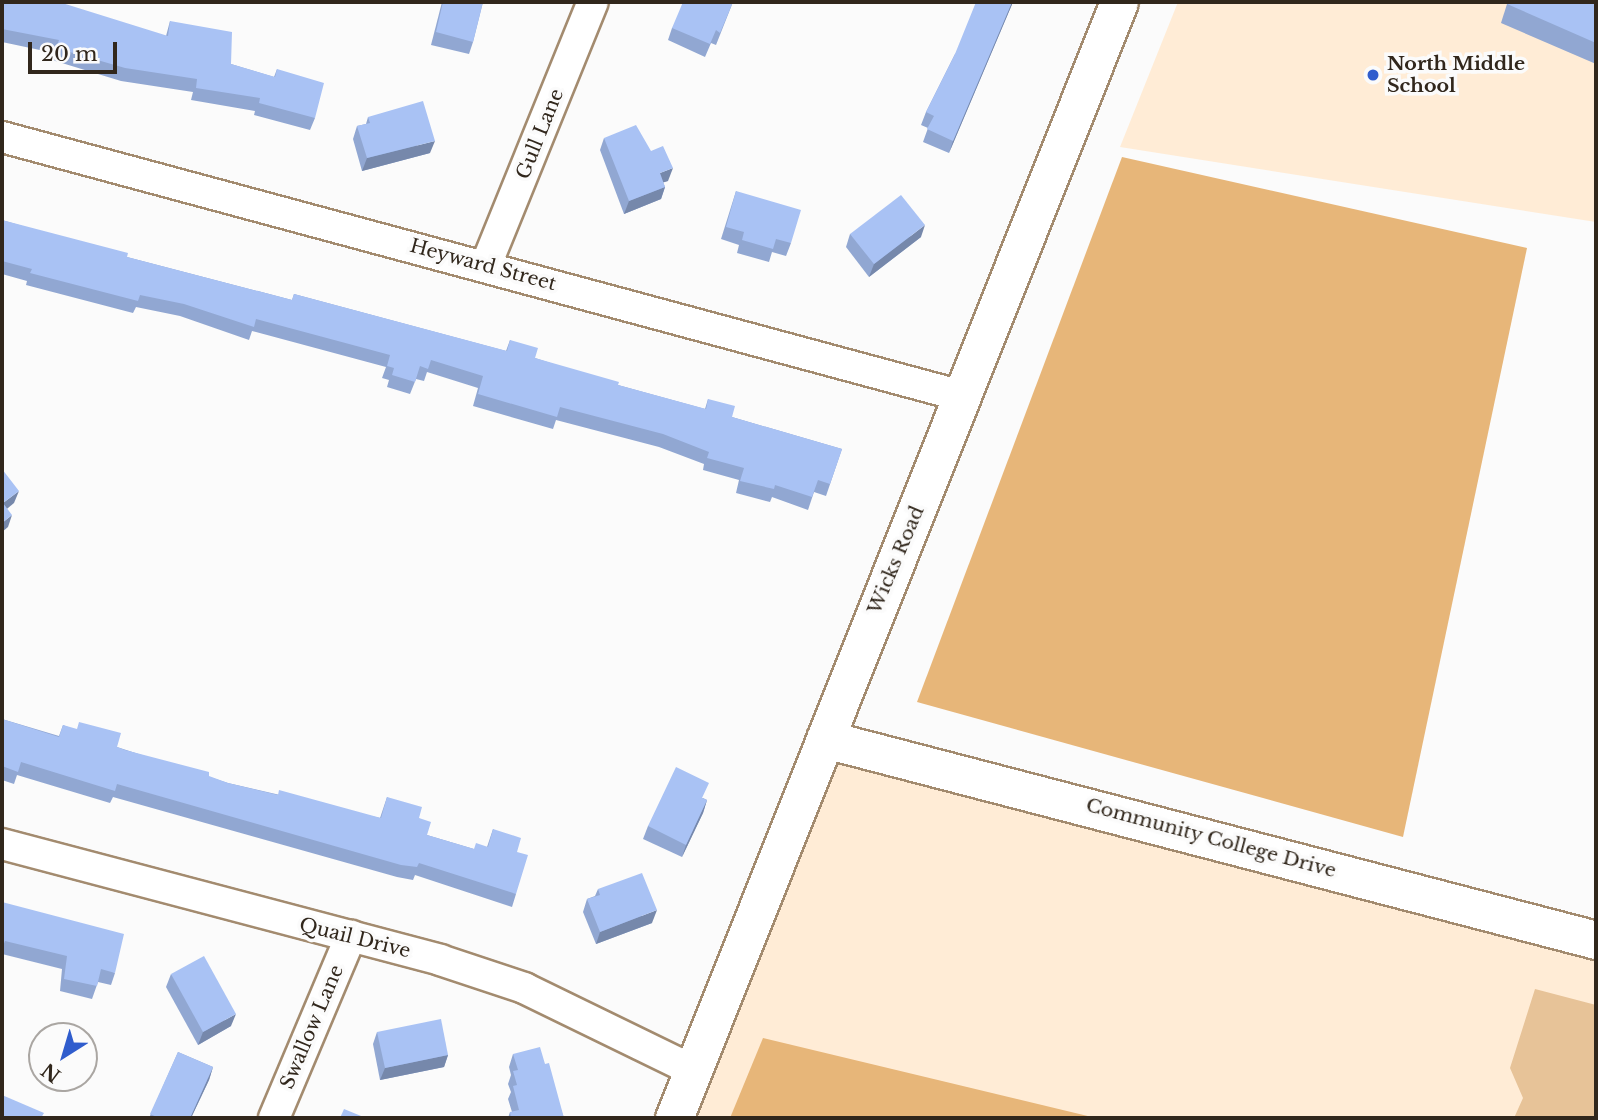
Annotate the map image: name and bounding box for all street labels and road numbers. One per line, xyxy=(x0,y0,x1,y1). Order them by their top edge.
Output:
street label: Gull Lane xyxy=(512,86,568,182)
street label: Heyward Street xyxy=(407,234,559,296)
street label: Wicks Road xyxy=(863,503,929,617)
street label: Community College Drive xyxy=(1083,794,1339,882)
street label: Quail Drive xyxy=(297,913,413,963)
street label: Swallow Lane xyxy=(276,961,348,1093)

